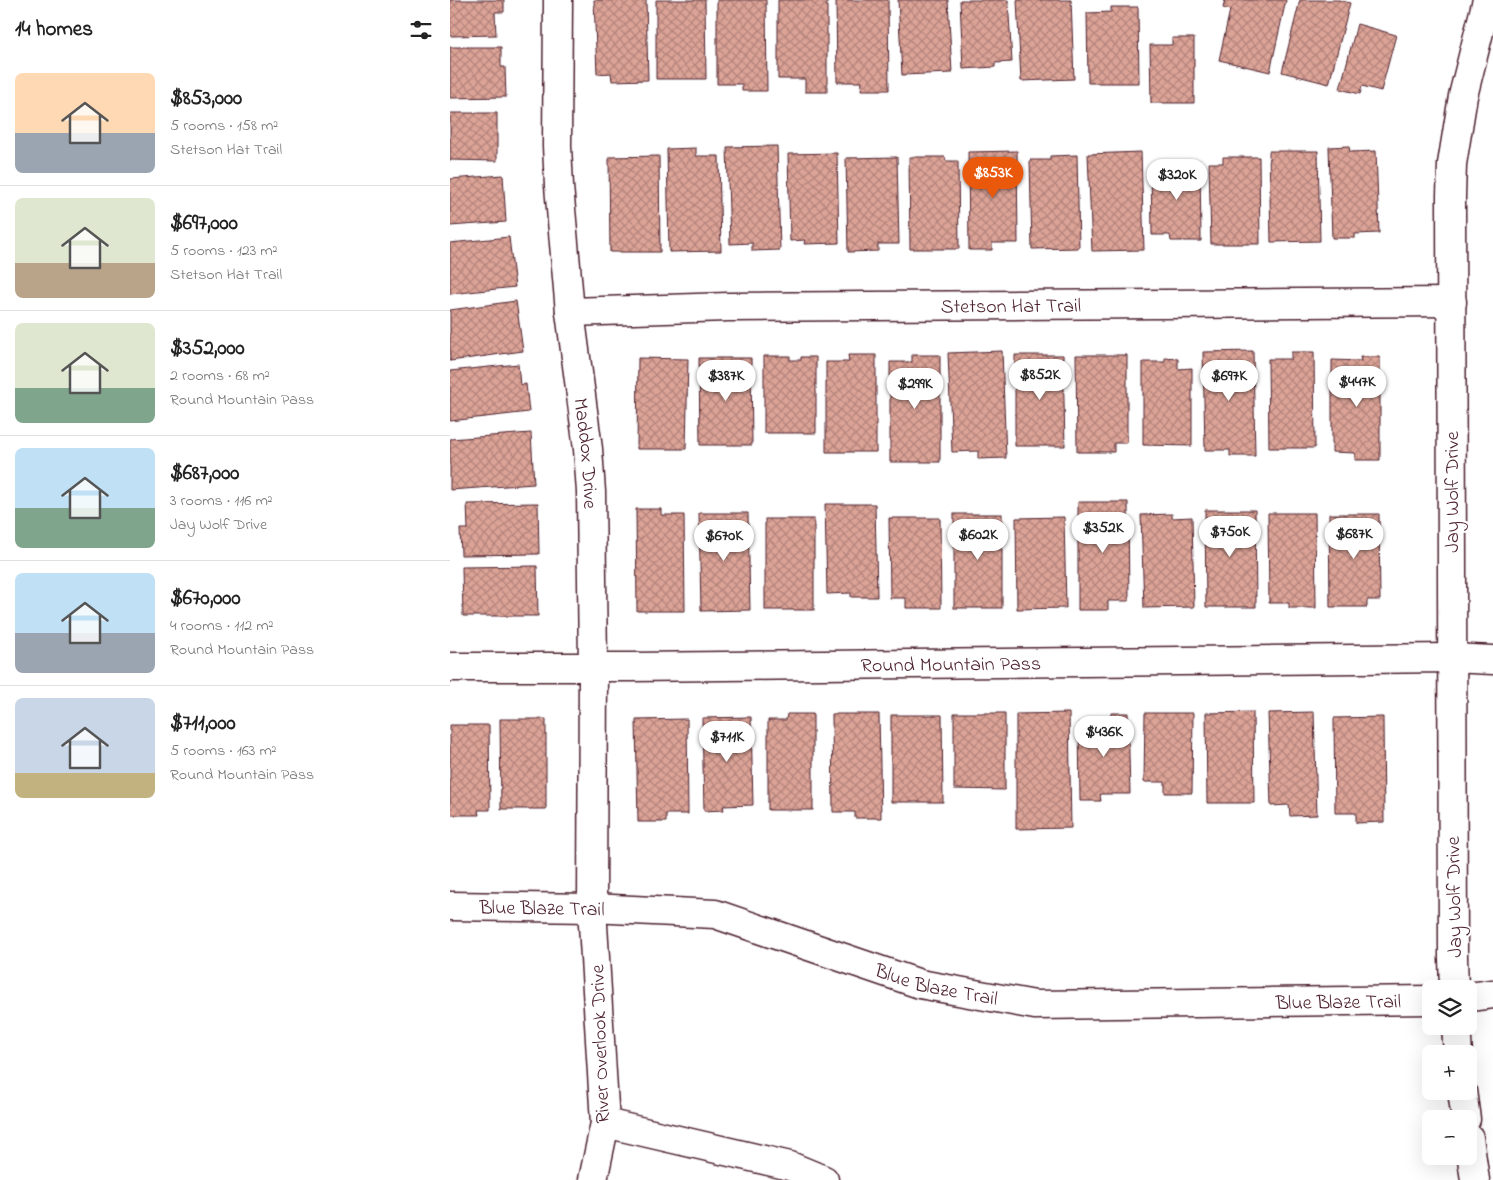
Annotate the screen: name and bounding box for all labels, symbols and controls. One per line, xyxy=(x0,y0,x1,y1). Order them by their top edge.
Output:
text: 14 homes xyxy=(15,15,93,45)
icon: filters xyxy=(407,16,435,44)
text: $853,000 xyxy=(170,84,242,114)
icon: home xyxy=(55,93,115,153)
text: 5 rooms · 158 m² xyxy=(170,114,278,138)
text: Stetson Hat Trail xyxy=(170,138,282,162)
pin: $853K xyxy=(958,156,1028,199)
pin: $320K xyxy=(1142,158,1212,201)
text: $853K xyxy=(973,161,1013,185)
text: $320K xyxy=(1158,163,1196,187)
text: $697,000 xyxy=(170,209,238,239)
icon: home xyxy=(55,218,115,278)
text: 5 rooms · 123 m² xyxy=(170,239,278,263)
text: Stetson Hat Trail xyxy=(170,263,282,287)
street label: Stetson Hat Trail xyxy=(941,293,1081,323)
text: $352,000 xyxy=(170,334,245,364)
icon: home xyxy=(55,343,115,403)
pin: $852K xyxy=(1005,358,1075,401)
pin: $387K xyxy=(691,360,761,402)
pin: $697K xyxy=(1194,360,1264,402)
text: $852K xyxy=(1020,363,1060,387)
text: 2 rooms · 68 m² xyxy=(170,364,270,388)
text: $387K xyxy=(708,364,744,388)
text: $697K xyxy=(1211,364,1247,388)
pin: $447K xyxy=(1322,366,1392,408)
pin: $299K xyxy=(880,368,950,410)
text: $447K xyxy=(1338,370,1376,394)
text: $299K xyxy=(897,372,933,396)
text: Round Mountain Pass xyxy=(170,388,314,412)
street label: Maddox Drive xyxy=(564,396,603,509)
street label: Jay Wolf Drive xyxy=(1439,431,1468,553)
text: $687,000 xyxy=(170,459,239,489)
icon: home xyxy=(55,468,115,528)
text: 3 rooms · 116 m² xyxy=(170,489,273,513)
pin: $352K xyxy=(1068,512,1138,554)
text: Jay Wolf Drive xyxy=(170,513,267,537)
text: $352K xyxy=(1082,516,1124,540)
pin: $750K xyxy=(1195,516,1265,558)
pin: $602K xyxy=(943,518,1013,561)
pin: $687K xyxy=(1319,518,1389,560)
pin: $670K xyxy=(689,520,759,562)
text: $750K xyxy=(1210,520,1250,544)
text: $687K xyxy=(1335,522,1373,546)
text: $602K xyxy=(958,523,998,547)
text: $670K xyxy=(705,524,743,548)
text: $670,000 xyxy=(170,584,241,614)
icon: home xyxy=(55,593,115,653)
text: 4 rooms · 112 m² xyxy=(170,614,273,638)
text: Round Mountain Pass xyxy=(170,638,314,662)
street label: Round Mountain Pass xyxy=(861,651,1041,681)
text: $711,000 xyxy=(170,709,236,739)
pin: $436K xyxy=(1069,716,1139,758)
icon: home xyxy=(55,718,115,778)
pin: $711K xyxy=(692,720,762,763)
text: $436K xyxy=(1085,720,1123,744)
text: $711K xyxy=(710,725,744,749)
text: 5 rooms · 163 m² xyxy=(170,739,277,763)
text: Round Mountain Pass xyxy=(170,763,314,787)
street label: Jay Wolf Drive xyxy=(1440,836,1471,958)
street label: Blue Blaze Trail xyxy=(478,894,605,926)
street label: Blue Blaze Trail xyxy=(870,957,1000,1015)
street label: River Overlook Drive xyxy=(584,964,619,1124)
map controls xyxy=(1422,980,1477,1165)
button: layers xyxy=(1422,980,1477,1035)
street label: Blue Blaze Trail xyxy=(1275,988,1401,1019)
button: + xyxy=(1422,1045,1477,1100)
button: − xyxy=(1422,1110,1477,1165)

